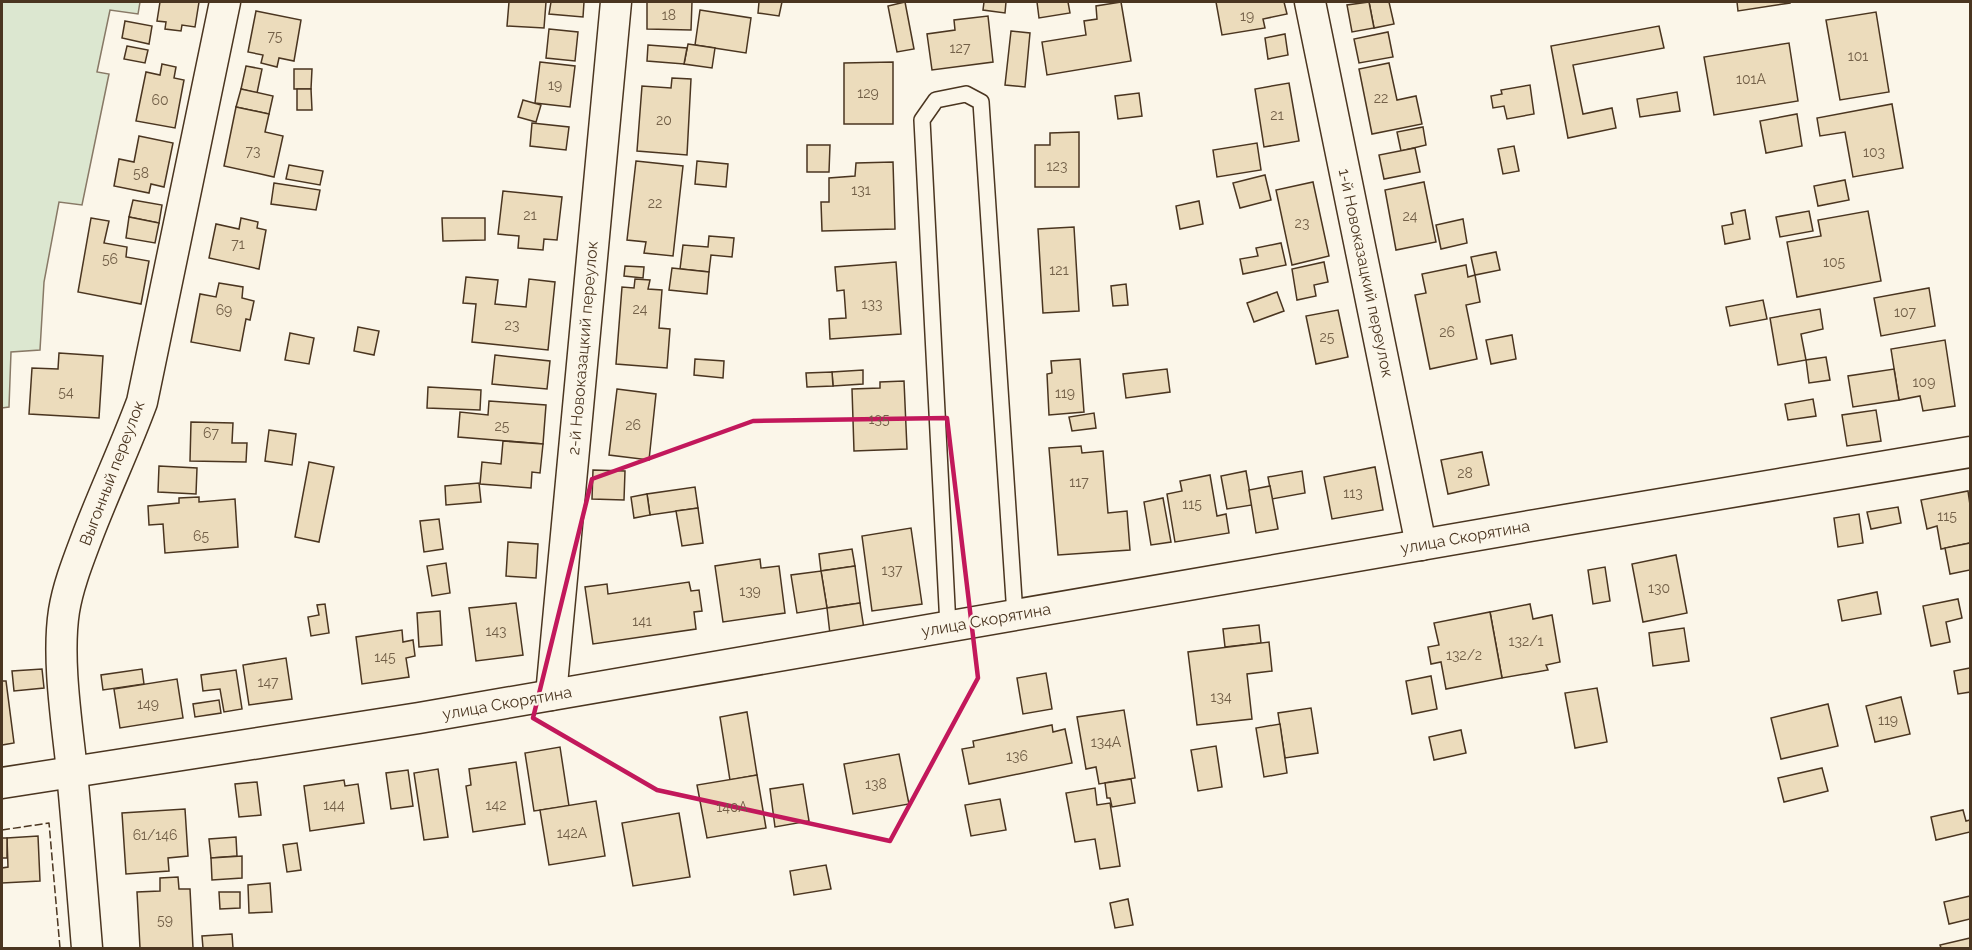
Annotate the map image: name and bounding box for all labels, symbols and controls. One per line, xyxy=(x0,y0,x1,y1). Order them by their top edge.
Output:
house number: 18 xyxy=(662,7,676,23)
house number: 19 xyxy=(1240,8,1254,24)
house number: 75 xyxy=(268,28,283,44)
house number: 127 xyxy=(950,40,971,56)
house number: 101 xyxy=(1848,48,1868,64)
house number: 101А xyxy=(1736,71,1767,87)
house number: 19 xyxy=(548,77,562,93)
house number: 129 xyxy=(857,85,879,101)
house number: 22 xyxy=(1374,90,1388,106)
house number: 60 xyxy=(151,92,169,108)
house number: 21 xyxy=(1270,107,1284,123)
house number: 20 xyxy=(656,112,672,128)
house number: 73 xyxy=(246,143,260,159)
house number: 103 xyxy=(1863,144,1885,160)
house number: 123 xyxy=(1047,158,1067,174)
house number: 58 xyxy=(133,165,149,181)
street label: 1-й Новоказацкий переулок xyxy=(1335,167,1397,379)
house number: 131 xyxy=(851,182,871,198)
house number: 22 xyxy=(648,195,662,211)
house number: 21 xyxy=(523,207,537,223)
house number: 24 xyxy=(1403,208,1418,224)
house number: 23 xyxy=(1295,215,1309,231)
house number: 71 xyxy=(231,236,245,252)
street label: 2-й Новоказацкий переулок xyxy=(564,240,602,456)
house number: 56 xyxy=(102,251,118,267)
house number: 105 xyxy=(1823,254,1845,270)
house number: 121 xyxy=(1049,262,1069,278)
house number: 133 xyxy=(862,296,882,312)
house number: 24 xyxy=(633,301,648,317)
house number: 69 xyxy=(216,302,232,318)
house number: 107 xyxy=(1894,304,1916,320)
house number: 23 xyxy=(505,317,519,333)
house number: 26 xyxy=(1439,324,1455,340)
house number: 25 xyxy=(1320,329,1335,345)
house number: 109 xyxy=(1913,374,1935,390)
house number: 54 xyxy=(58,384,74,400)
house number: 119 xyxy=(1055,385,1075,401)
street label: Выгонный переулок xyxy=(76,398,148,548)
house number: 135 xyxy=(868,411,890,427)
house number: 26 xyxy=(625,417,641,433)
house number: 25 xyxy=(495,418,510,434)
house number: 67 xyxy=(203,425,219,441)
house number: 28 xyxy=(1457,465,1473,481)
house number: 117 xyxy=(1069,474,1089,490)
house number: 113 xyxy=(1343,485,1363,501)
house number: 115 xyxy=(1182,496,1202,512)
house number: 115 xyxy=(1937,508,1957,524)
street label: улица Скорятина xyxy=(1399,516,1531,558)
house number: 65 xyxy=(193,528,209,544)
house number: 137 xyxy=(882,562,903,578)
house number: 130 xyxy=(1648,580,1670,596)
house number: 139 xyxy=(739,583,761,599)
street label: улица Скорятина xyxy=(920,599,1052,641)
house number: 141 xyxy=(632,613,652,629)
house number: 143 xyxy=(485,623,507,639)
house number: 132/1 xyxy=(1509,633,1543,649)
house number: 132/2 xyxy=(1446,647,1482,663)
house number: 145 xyxy=(374,649,396,665)
house number: 147 xyxy=(257,674,279,690)
street label: улица Скорятина xyxy=(441,682,573,724)
house number: 134 xyxy=(1210,689,1232,705)
house number: 149 xyxy=(137,696,159,712)
house number: 119 xyxy=(1878,712,1898,728)
house number: 134А xyxy=(1091,734,1122,750)
house number: 136 xyxy=(1006,748,1028,764)
house number: 138 xyxy=(865,776,887,792)
house number: 144 xyxy=(323,797,345,813)
house number: 142 xyxy=(486,797,506,813)
house number: 140А xyxy=(716,799,748,815)
house number: 142А xyxy=(557,825,588,841)
house number: 61/146 xyxy=(133,827,177,843)
house number: 59 xyxy=(157,912,173,928)

